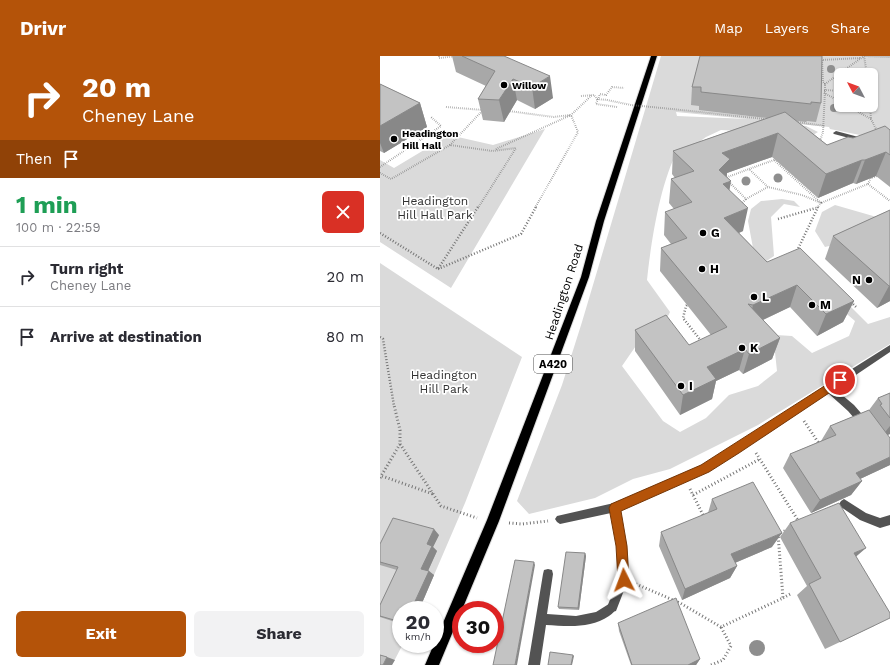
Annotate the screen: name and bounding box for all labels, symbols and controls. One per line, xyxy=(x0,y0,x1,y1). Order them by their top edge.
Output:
text: Drivr xyxy=(20,17,66,40)
text: Map xyxy=(714,20,743,36)
text: Layers xyxy=(765,20,809,36)
text: Share xyxy=(831,20,870,36)
north arrow xyxy=(834,68,878,112)
map controls xyxy=(834,68,878,112)
text: 20 m xyxy=(82,71,151,104)
icon: right xyxy=(16,72,68,124)
marker: Willow xyxy=(499,80,509,90)
place label: Willow xyxy=(512,80,546,91)
text: Cheney Lane xyxy=(82,105,194,126)
place label: Headington Hill Hall xyxy=(402,128,458,151)
marker: Headington Hill Hall xyxy=(389,134,399,144)
icon: arrive xyxy=(60,148,82,170)
text: Then xyxy=(16,150,52,168)
text: 1 min xyxy=(16,191,78,219)
button: close xyxy=(322,191,364,233)
park label: Headington Hill Hall Park xyxy=(397,194,473,222)
text: 100 m · 22:59 xyxy=(16,220,100,235)
place label: G xyxy=(711,226,720,240)
marker: G xyxy=(698,228,708,238)
street label: Headington Road xyxy=(542,242,586,342)
text: Turn right xyxy=(50,260,123,278)
place label: H xyxy=(710,262,719,276)
marker: H xyxy=(697,264,707,274)
icon: right xyxy=(16,266,38,288)
text: 20 m xyxy=(327,268,364,286)
place label: N xyxy=(852,273,861,287)
marker: N xyxy=(864,275,874,285)
text: Cheney Lane xyxy=(50,278,131,293)
place label: L xyxy=(762,290,769,304)
marker: L xyxy=(749,292,759,302)
place label: M xyxy=(820,298,831,312)
marker: M xyxy=(807,300,817,310)
icon: arrive xyxy=(16,326,38,348)
text: Arrive at destination xyxy=(50,328,202,346)
text: 80 m xyxy=(326,328,364,346)
place label: K xyxy=(750,341,759,355)
marker: K xyxy=(737,343,747,353)
road number: A420 xyxy=(534,355,572,373)
pin xyxy=(823,363,857,397)
park label: Headington Hill Park xyxy=(411,368,477,396)
icon: arrive xyxy=(829,369,851,391)
place label: I xyxy=(689,379,693,393)
marker: I xyxy=(676,381,686,391)
position arrow xyxy=(603,559,645,601)
speed limit sign: 30 xyxy=(452,601,504,653)
text: 20 xyxy=(406,610,430,634)
button: Exit xyxy=(16,611,186,657)
button: Share xyxy=(194,611,364,657)
text: km/h xyxy=(405,631,431,642)

